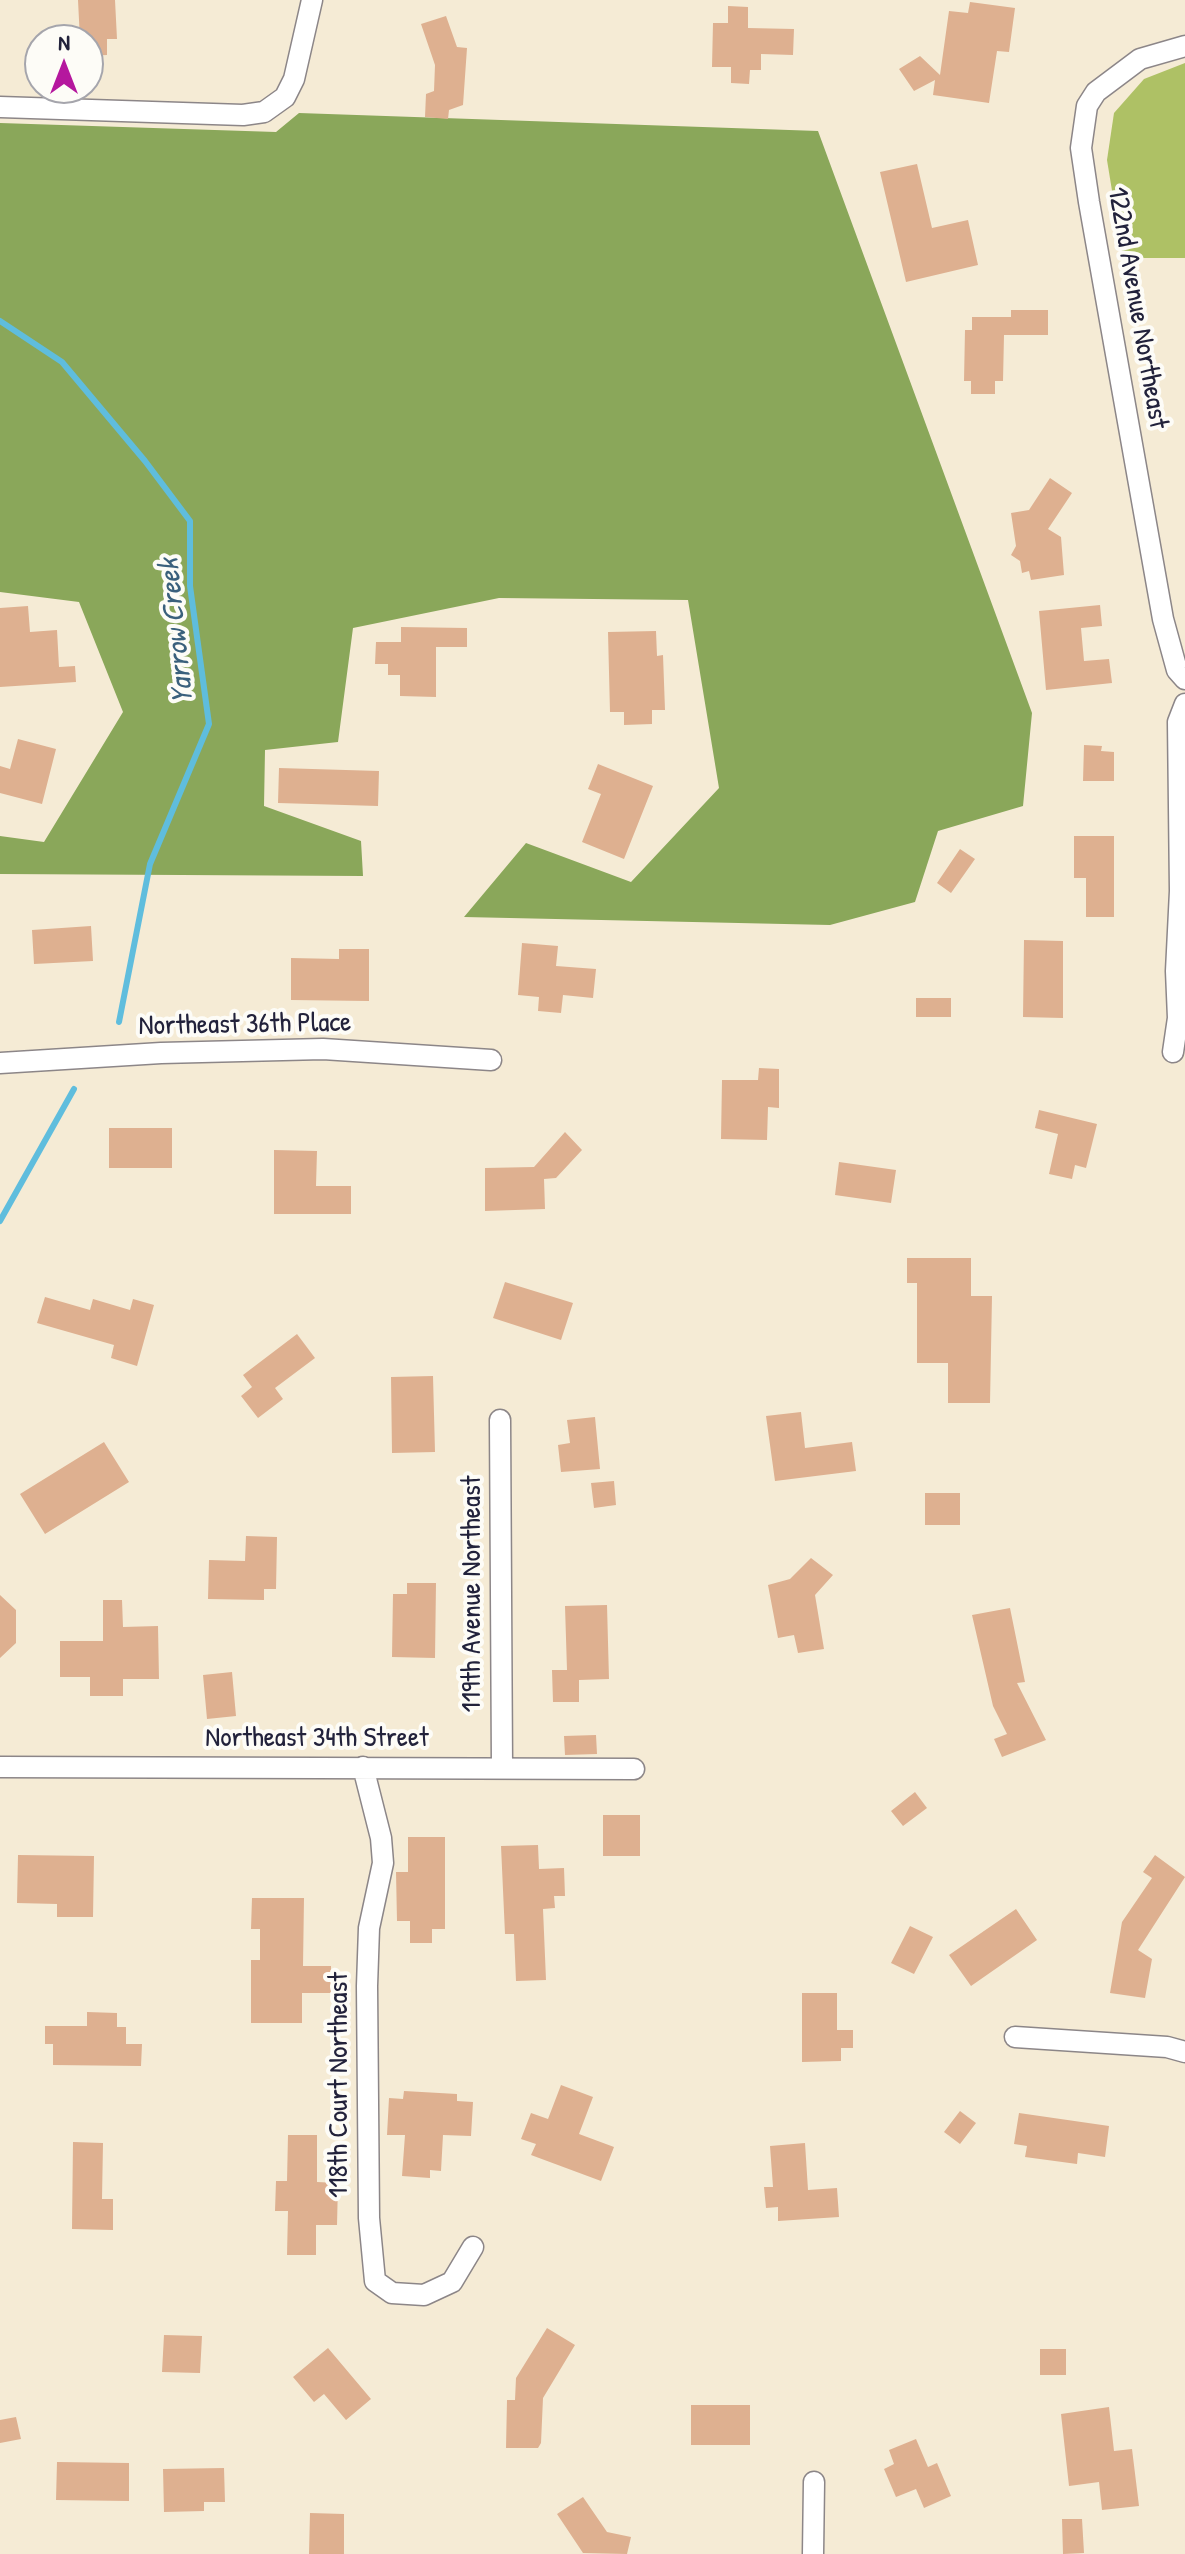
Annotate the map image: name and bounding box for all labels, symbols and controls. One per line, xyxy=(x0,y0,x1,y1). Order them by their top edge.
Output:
north arrow xyxy=(24,24,104,104)
text: N xyxy=(58,27,70,57)
street label: 122nd Avenue Northeast xyxy=(1099,185,1175,431)
water label: Yarrow Creek xyxy=(152,557,202,705)
street label: Northeast 36th Place xyxy=(138,1006,352,1044)
street label: 119th Avenue Northeast xyxy=(456,1476,490,1712)
street label: Northeast 34th Street xyxy=(205,1722,429,1756)
street label: 118th Court Northeast xyxy=(323,1972,357,2198)

